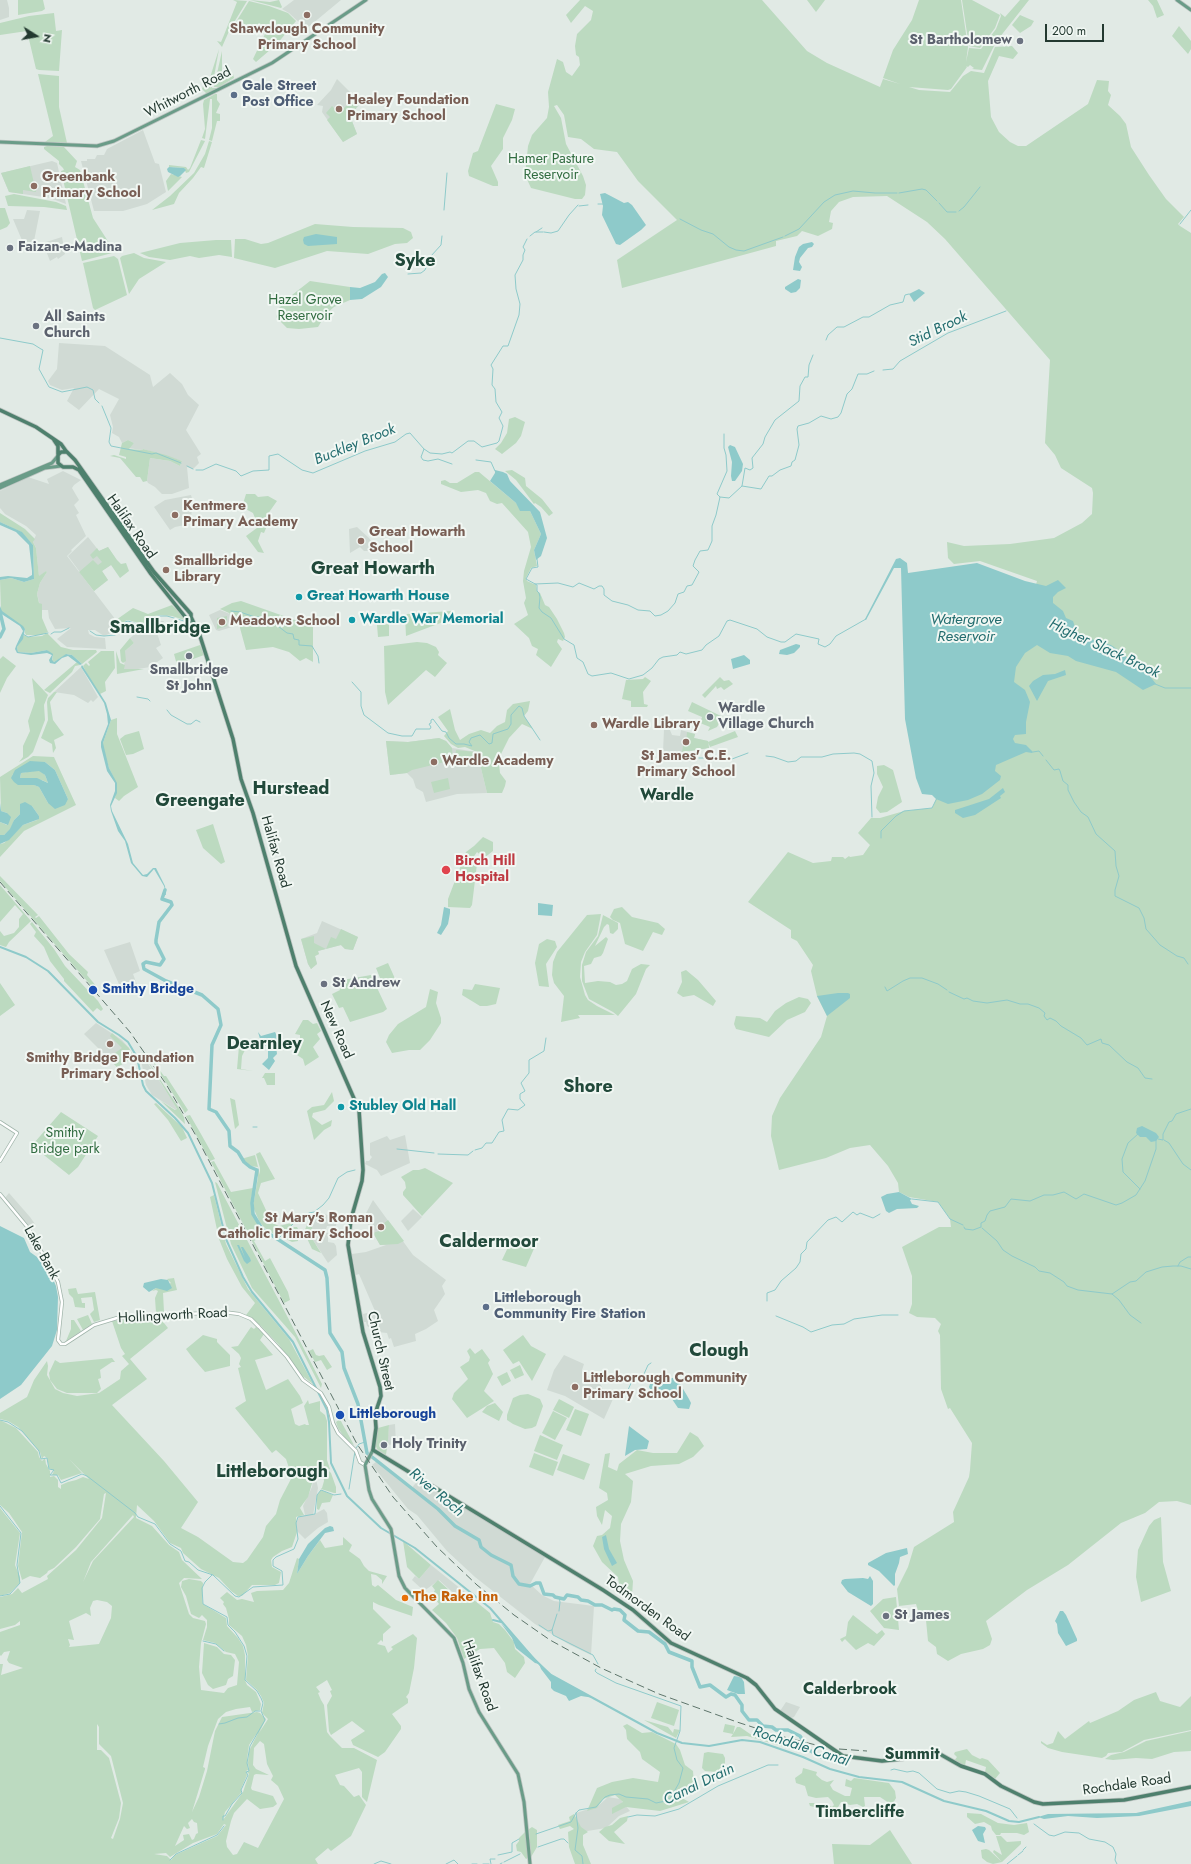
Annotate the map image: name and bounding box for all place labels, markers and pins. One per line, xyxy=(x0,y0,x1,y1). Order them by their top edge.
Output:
marker: Shawclough Community Primary School xyxy=(302,10,312,20)
place label: Shawclough Community Primary School xyxy=(229,22,385,54)
place label: St Bartholomew xyxy=(909,33,1012,49)
marker: St Bartholomew xyxy=(1015,36,1025,46)
place label: Gale Street Post Office xyxy=(242,79,316,112)
marker: Gale Street Post Office xyxy=(229,90,239,100)
place label: Healey Foundation Primary School xyxy=(347,93,469,126)
marker: Healey Foundation Primary School xyxy=(334,104,344,114)
place label: Greenbank Primary School xyxy=(42,170,141,202)
marker: Greenbank Primary School xyxy=(29,181,39,191)
place label: Faizan-e-Madina xyxy=(18,240,122,256)
marker: Faizan-e-Madina xyxy=(5,243,15,253)
place label: All Saints Church xyxy=(44,310,105,342)
marker: All Saints Church xyxy=(31,321,41,331)
place label: Kentmere Primary Academy xyxy=(183,499,298,532)
marker: Kentmere Primary Academy xyxy=(170,510,180,520)
place label: Great Howarth School xyxy=(369,525,466,558)
marker: Great Howarth School xyxy=(356,536,366,546)
place label: Smallbridge Library xyxy=(174,554,253,586)
marker: Smallbridge Library xyxy=(161,565,171,575)
place label: Great Howarth House xyxy=(307,589,450,605)
marker: Great Howarth House xyxy=(294,592,304,602)
place label: Wardle War Memorial xyxy=(360,612,504,628)
place label: Meadows School xyxy=(230,614,340,630)
marker: Wardle War Memorial xyxy=(347,615,357,625)
marker: Meadows School xyxy=(217,617,227,627)
marker: Smallbridge St John xyxy=(184,651,194,661)
place label: Smallbridge St John xyxy=(150,663,228,696)
place label: Wardle Village Church xyxy=(718,701,814,734)
marker: Wardle Village Church xyxy=(705,712,715,722)
place label: Wardle Library xyxy=(602,717,700,733)
marker: Wardle Library xyxy=(589,720,599,730)
marker: St James' C.E. Primary School xyxy=(681,737,691,747)
place label: St James' C.E. Primary School xyxy=(637,749,735,782)
place label: Wardle Academy xyxy=(442,754,554,770)
marker: Wardle Academy xyxy=(429,757,439,767)
place label: Birch Hill Hospital xyxy=(455,854,515,886)
marker: Birch Hill Hospital xyxy=(440,864,452,876)
place label: St Andrew xyxy=(332,976,400,992)
marker: St Andrew xyxy=(319,979,329,989)
place label: Smithy Bridge xyxy=(102,982,194,998)
marker: Smithy Bridge xyxy=(87,984,99,996)
marker: Smithy Bridge Foundation Primary School xyxy=(105,1039,115,1049)
place label: Smithy Bridge Foundation Primary School xyxy=(26,1051,194,1084)
place label: Stubley Old Hall xyxy=(349,1099,456,1115)
marker: Stubley Old Hall xyxy=(336,1102,346,1112)
place label: St Mary's Roman Catholic Primary School xyxy=(218,1211,373,1244)
marker: St Mary's Roman Catholic Primary School xyxy=(376,1222,386,1232)
place label: Littleborough Community Fire Station xyxy=(494,1291,646,1324)
marker: Littleborough Community Fire Station xyxy=(481,1302,491,1312)
place label: Littleborough Community Primary School xyxy=(583,1371,747,1404)
marker: Littleborough Community Primary School xyxy=(570,1382,580,1392)
place label: Littleborough xyxy=(349,1407,436,1423)
marker: Littleborough xyxy=(334,1409,346,1421)
place label: Holy Trinity xyxy=(392,1437,467,1453)
marker: Holy Trinity xyxy=(379,1440,389,1450)
place label: The Rake Inn xyxy=(413,1590,498,1606)
marker: The Rake Inn xyxy=(400,1593,410,1603)
place label: St James xyxy=(894,1608,949,1624)
marker: St James xyxy=(881,1611,891,1621)

